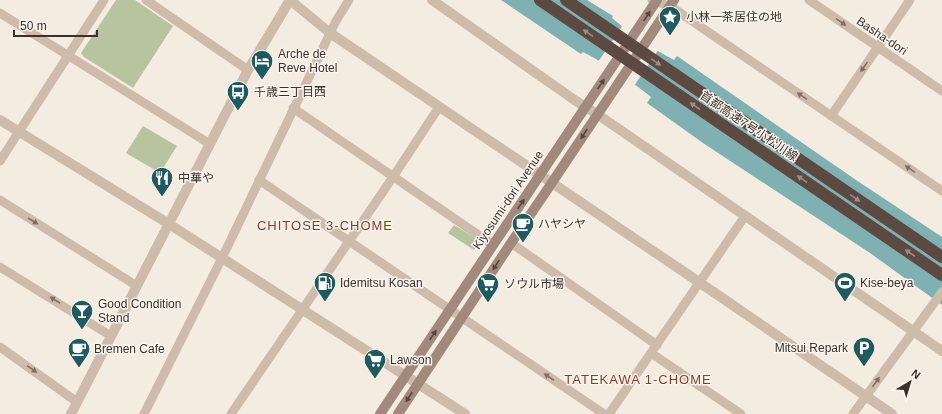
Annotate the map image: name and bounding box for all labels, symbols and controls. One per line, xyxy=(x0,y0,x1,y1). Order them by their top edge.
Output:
place icon: 小林一茶居住の地 xyxy=(657,4,683,37)
one-way arrow xyxy=(643,10,650,22)
place label: 小林一茶居住の地 xyxy=(686,10,782,24)
scale bar xyxy=(14,12,97,38)
street label: Basha-dori xyxy=(854,14,910,58)
one-way arrow xyxy=(836,18,847,26)
text: 50 m xyxy=(20,19,47,33)
one-way arrow xyxy=(583,29,593,37)
place label: Arche de Reve Hotel xyxy=(278,47,337,75)
hotel icon: Arche de Reve Hotel xyxy=(249,48,275,81)
one-way arrow xyxy=(650,58,661,65)
one-way arrow xyxy=(860,62,868,72)
bus stop icon: 千歳三丁目西 xyxy=(225,79,251,112)
one-way arrow xyxy=(597,79,605,89)
place label: 千歳三丁目西 xyxy=(254,85,326,99)
street label: 首都高速7号小松川線 xyxy=(698,88,800,164)
one-way arrow xyxy=(797,92,808,100)
one-way arrow xyxy=(690,102,700,110)
one-way arrow xyxy=(580,129,588,139)
street label: Kiyosumi-dori Avenue xyxy=(470,148,546,252)
restaurant icon: 中華や xyxy=(149,165,175,198)
one-way arrow xyxy=(904,166,916,173)
place label: 中華や xyxy=(178,171,214,185)
one-way arrow xyxy=(797,175,808,183)
one-way arrow xyxy=(850,194,861,202)
one-way arrow xyxy=(517,198,525,209)
cafe icon: ハヤシヤ xyxy=(510,211,536,244)
one-way arrow xyxy=(28,217,38,225)
place label: ハヤシヤ xyxy=(538,217,586,231)
district label: CHITOSE 3-CHOME xyxy=(257,218,393,233)
one-way arrow xyxy=(905,249,915,257)
one-way arrow xyxy=(492,260,500,270)
fuel station icon: Idemitsu Kosan xyxy=(312,270,338,303)
sports icon: Kise-beya xyxy=(832,270,858,303)
supermarket icon: ソウル市場 xyxy=(475,271,501,304)
place label: Idemitsu Kosan xyxy=(340,276,423,290)
place label: Kise-beya xyxy=(860,276,914,290)
place label: ソウル市場 xyxy=(504,277,564,291)
one-way arrow xyxy=(49,297,60,304)
place label: Good Condition Stand xyxy=(98,297,181,325)
bar icon: Good Condition Stand xyxy=(69,298,95,331)
one-way arrow xyxy=(430,329,437,341)
parking icon: Mitsui Repark xyxy=(851,335,877,368)
cafe icon: Bremen Cafe xyxy=(66,336,92,369)
place label: Mitsui Repark xyxy=(775,341,849,355)
place label: Bremen Cafe xyxy=(94,342,165,356)
supermarket icon: Lawson xyxy=(362,347,388,380)
place label: Lawson xyxy=(390,353,431,367)
north arrow xyxy=(890,362,930,402)
one-way arrow xyxy=(26,365,37,373)
text: N xyxy=(909,367,923,381)
district label: TATEKAWA 1-CHOME xyxy=(564,372,712,387)
one-way arrow xyxy=(543,373,555,380)
one-way arrow xyxy=(872,377,880,387)
one-way arrow xyxy=(405,392,413,402)

